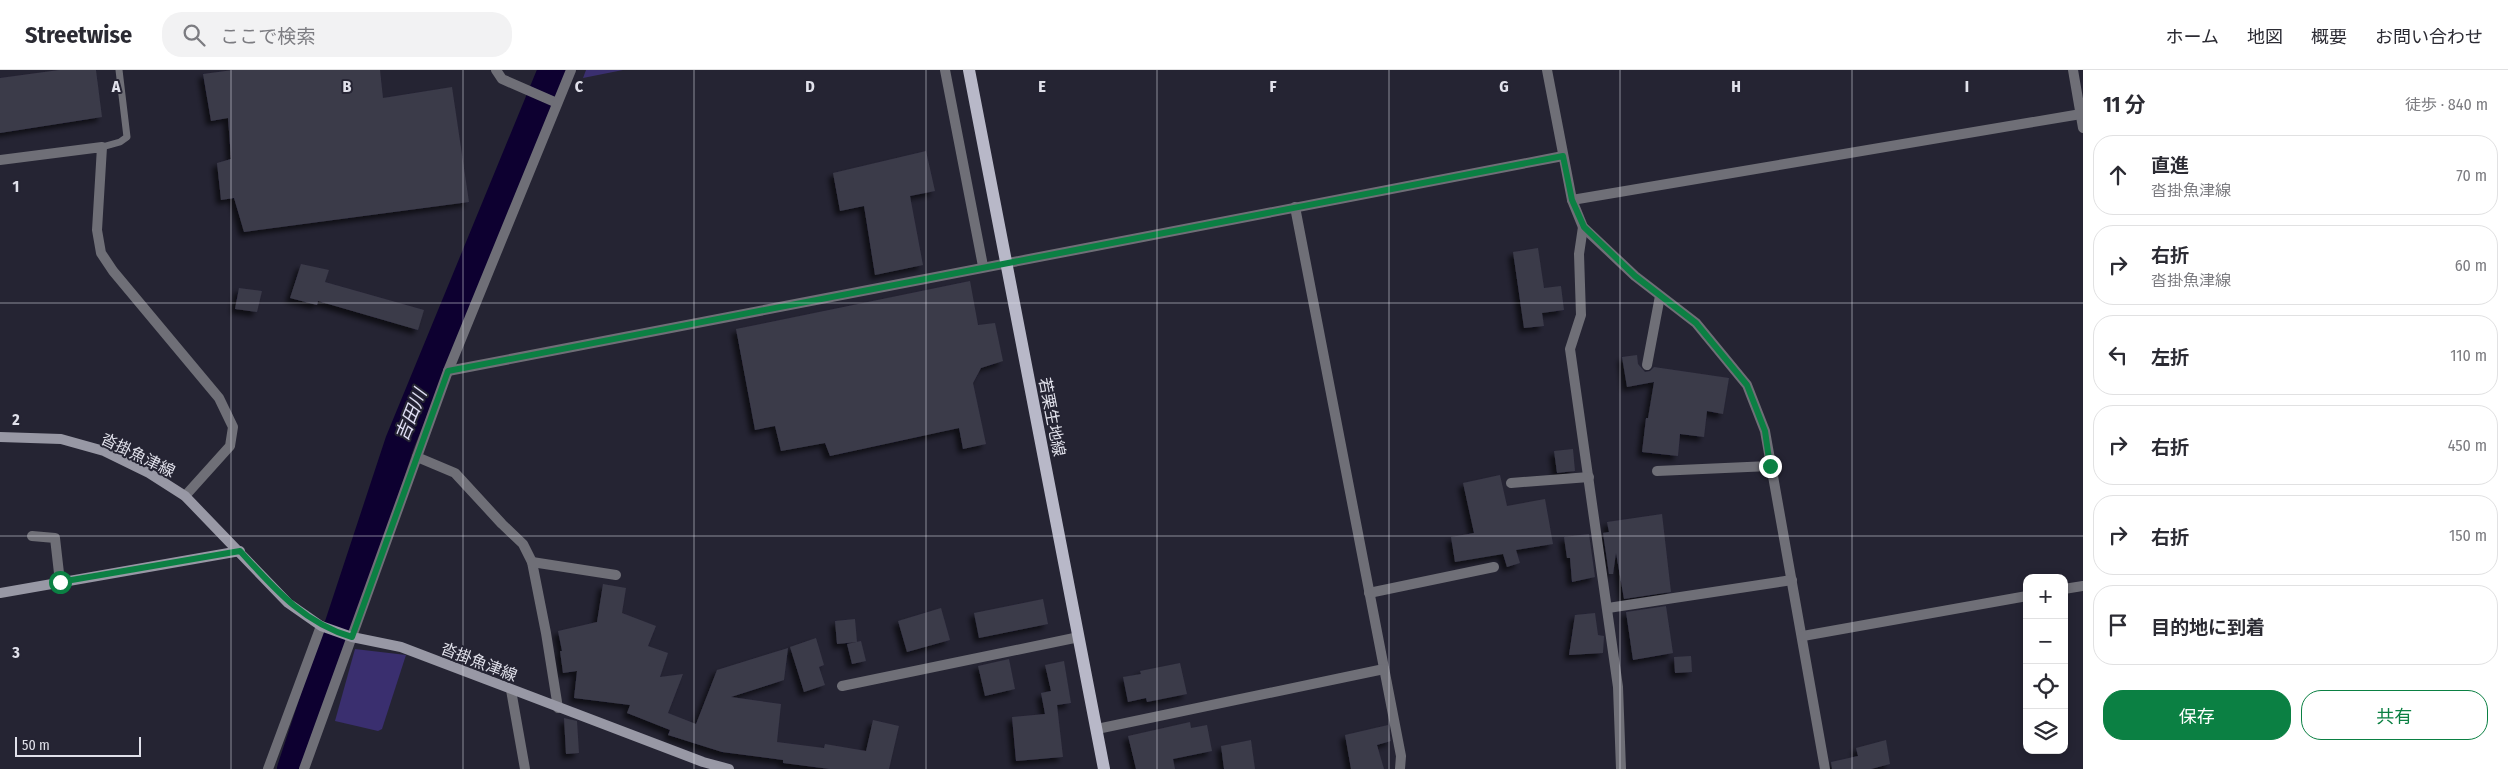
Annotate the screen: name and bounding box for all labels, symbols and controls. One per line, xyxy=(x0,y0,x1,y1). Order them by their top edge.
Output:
search box xyxy=(162,12,512,57)
text: Streetwise xyxy=(25,21,132,49)
icon: search xyxy=(180,21,208,49)
text: ここで検索 xyxy=(220,25,315,48)
text: ホーム xyxy=(2166,26,2219,48)
text: 地図 xyxy=(2247,26,2283,48)
text: 概要 xyxy=(2311,26,2347,48)
text: お問い合わせ xyxy=(2375,26,2483,48)
text: A xyxy=(111,77,121,96)
text: B xyxy=(343,77,352,96)
text: C xyxy=(575,77,584,96)
text: D xyxy=(805,77,815,96)
text: E xyxy=(1038,77,1046,96)
text: F xyxy=(1269,77,1277,96)
text: G xyxy=(1499,77,1509,96)
text: H xyxy=(1731,77,1741,96)
text: I xyxy=(1965,77,1969,96)
text: 11 分 xyxy=(2103,92,2146,118)
text: 徒歩 · 840 m xyxy=(2405,95,2488,114)
text: 直進 xyxy=(2151,154,2189,177)
icon: ahead xyxy=(2104,161,2132,189)
text: 70 m xyxy=(2456,166,2487,185)
text: 1 xyxy=(13,177,19,196)
text: 沓掛魚津線 xyxy=(2151,181,2231,200)
text: 右折 xyxy=(2151,244,2189,267)
icon: right xyxy=(2104,251,2132,279)
text: 60 m xyxy=(2455,256,2487,275)
text: 沓掛魚津線 xyxy=(2151,271,2231,290)
icon: left xyxy=(2104,341,2132,369)
text: 左折 xyxy=(2151,346,2189,369)
text: 110 m xyxy=(2450,346,2487,365)
street label: 若栗生地線 xyxy=(1035,376,1069,458)
water label: 吉田川 xyxy=(391,384,432,444)
text: 2 xyxy=(11,410,20,429)
street label: 沓掛魚津線 xyxy=(98,429,178,481)
icon: right xyxy=(2104,431,2132,459)
text: 右折 xyxy=(2151,436,2189,459)
text: 450 m xyxy=(2448,436,2487,455)
route end xyxy=(1759,455,1782,478)
icon: right xyxy=(2104,521,2132,549)
text: 右折 xyxy=(2151,526,2189,549)
text: 150 m xyxy=(2449,526,2487,545)
route start xyxy=(49,571,72,594)
map controls xyxy=(2023,574,2068,754)
button: + xyxy=(2023,574,2068,619)
icon: arrive xyxy=(2104,611,2132,639)
text: 目的地に到着 xyxy=(2151,616,2265,639)
button: − xyxy=(2023,619,2068,664)
street label: 沓掛魚津線 xyxy=(438,639,520,685)
text: 3 xyxy=(11,643,20,662)
button: locate xyxy=(2023,664,2068,709)
button: 保存 xyxy=(2103,690,2291,740)
button: 共有 xyxy=(2301,690,2488,740)
button: layers xyxy=(2023,709,2068,754)
scale bar xyxy=(15,734,141,757)
text: 50 m xyxy=(22,737,50,754)

